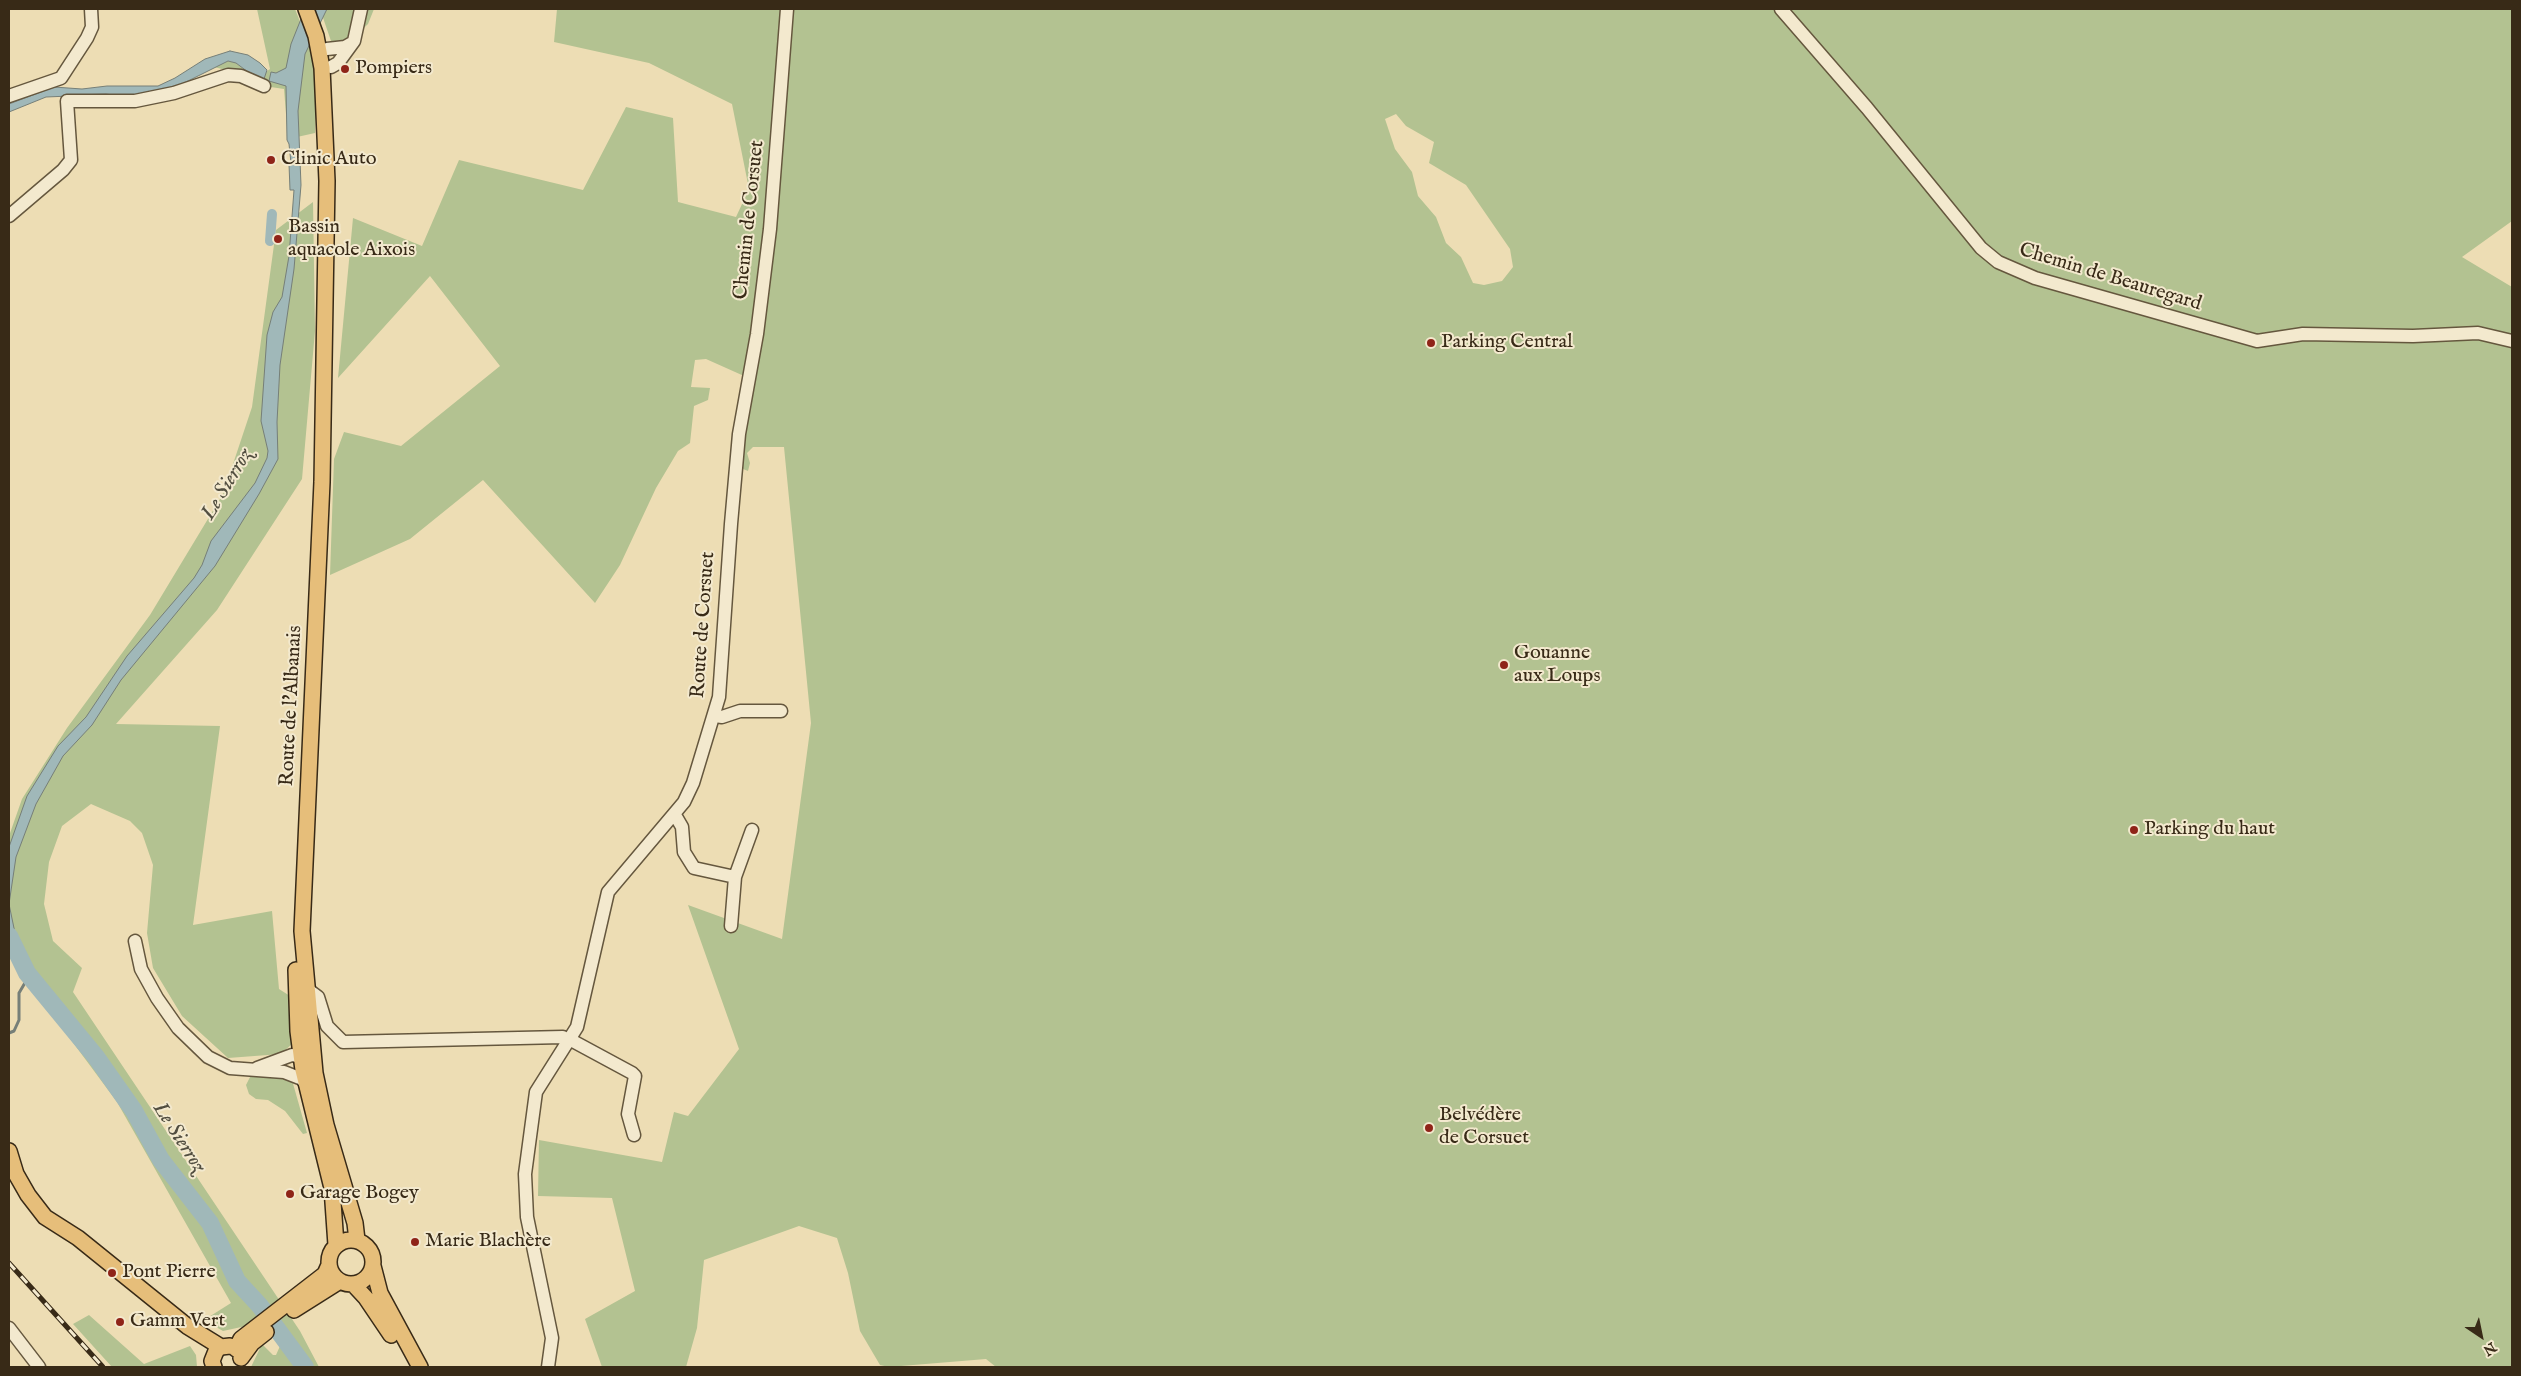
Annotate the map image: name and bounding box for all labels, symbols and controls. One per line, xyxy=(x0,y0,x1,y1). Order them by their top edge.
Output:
place label: Pompiers xyxy=(355,57,432,81)
marker: Pompiers xyxy=(339,63,351,75)
street label: Chemin de Corsuet xyxy=(730,139,770,301)
place label: Clinic Auto xyxy=(281,148,376,172)
marker: Clinic Auto xyxy=(265,154,277,166)
place label: Bassin aquacole Aixois xyxy=(288,216,415,263)
marker: Bassin aquacole Aixois xyxy=(272,233,284,245)
street label: Chemin de Beauregard xyxy=(2016,239,2204,317)
place label: Parking Central xyxy=(1441,331,1573,355)
marker: Parking Central xyxy=(1425,337,1437,349)
water label: Le Sierroz xyxy=(197,445,259,525)
street label: Route de Corsuet xyxy=(687,551,721,699)
street label: Route de l'Albanais xyxy=(276,625,308,787)
place label: Gouanne aux Loups xyxy=(1514,642,1600,689)
marker: Gouanne aux Loups xyxy=(1498,659,1510,671)
place label: Parking du haut xyxy=(2144,818,2275,842)
marker: Parking du haut xyxy=(2128,824,2140,836)
water label: Le Sierroz xyxy=(146,1098,210,1178)
place label: Belvédère de Corsuet xyxy=(1439,1104,1529,1151)
marker: Belvédère de Corsuet xyxy=(1423,1122,1435,1134)
place label: Garage Bogey xyxy=(300,1182,419,1206)
marker: Garage Bogey xyxy=(284,1188,296,1200)
place label: Marie Blachère xyxy=(425,1230,551,1254)
marker: Marie Blachère xyxy=(409,1236,421,1248)
place label: Pont Pierre xyxy=(122,1261,216,1285)
marker: Pont Pierre xyxy=(106,1267,118,1279)
place label: Gamm Vert xyxy=(130,1310,225,1334)
north arrow xyxy=(2456,1311,2506,1361)
marker: Gamm Vert xyxy=(114,1316,126,1328)
text: N xyxy=(2479,1338,2499,1359)

